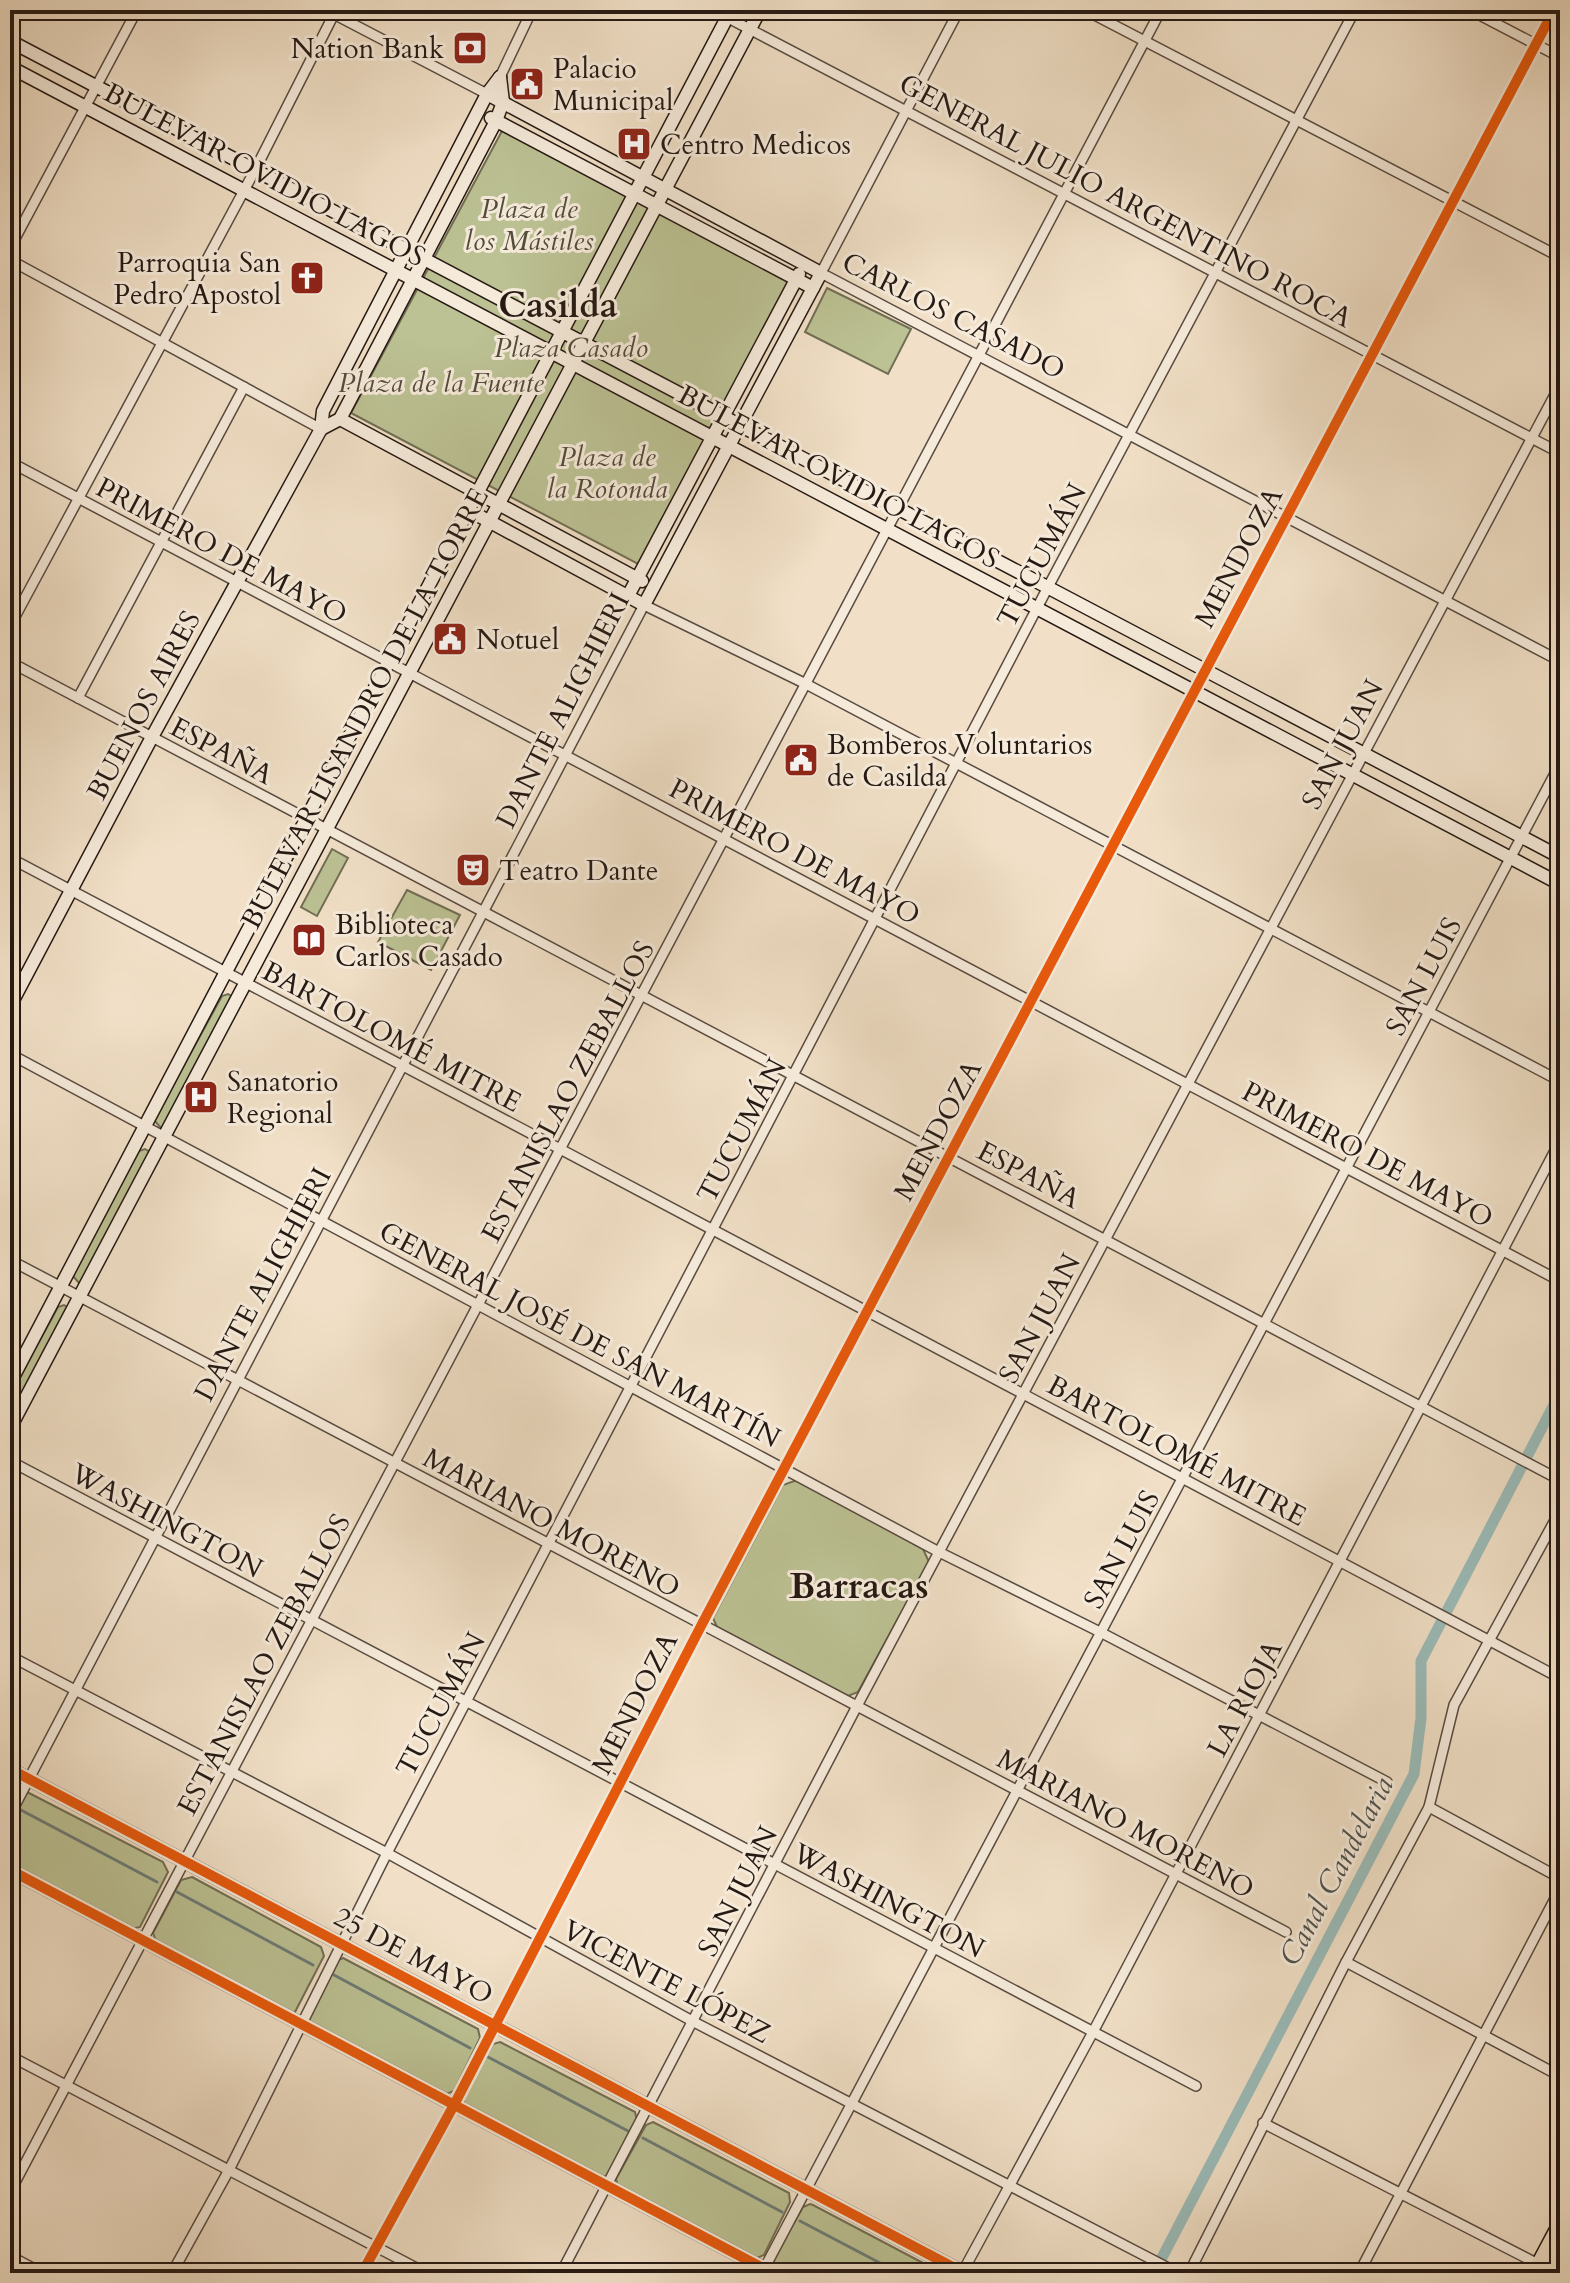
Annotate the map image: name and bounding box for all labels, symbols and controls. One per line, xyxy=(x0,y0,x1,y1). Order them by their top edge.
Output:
bank icon: Nation Bank xyxy=(451,29,489,67)
place label: Nation Bank xyxy=(291,30,444,68)
place label: Palacio Municipal xyxy=(553,50,673,120)
public building icon: Palacio Municipal xyxy=(508,65,546,103)
street label: GENERAL JULIO ARGENTINO ROCA xyxy=(892,65,1359,337)
street label: BULEVAR OVIDIO LAGOS xyxy=(97,74,432,276)
hospital icon: Centro Medicos xyxy=(615,125,653,163)
place label: Centro Medicos xyxy=(660,126,851,164)
park label: Plaza de los Mástiles xyxy=(465,190,594,260)
street label: CARLOS CASADO xyxy=(835,243,1072,389)
place label: Parroquia San Pedro Apostol xyxy=(114,244,281,314)
church icon: Parroquia San Pedro Apostol xyxy=(288,259,326,297)
district label: Casilda xyxy=(498,281,618,330)
park label: Plaza Casado xyxy=(494,329,648,367)
park label: Plaza de la Fuente xyxy=(338,364,544,402)
street label: BULEVAR OVIDIO LAGOS xyxy=(671,376,1006,578)
park label: Plaza de la Rotonda xyxy=(547,438,667,508)
street label: PRIMERO DE MAYO xyxy=(89,469,354,633)
street label: TUCUMÁN xyxy=(988,477,1096,634)
street label: MENDOZA xyxy=(1186,480,1292,635)
street label: BULEVAR LISANDRO DE LA TORRE xyxy=(232,481,498,936)
street label: DANTE ALIGHIERI xyxy=(487,586,639,835)
street label: BUENOS AIRES xyxy=(78,604,210,807)
public building icon: Notuel xyxy=(431,620,469,658)
place label: Notuel xyxy=(476,621,559,659)
street label: SAN JUAN xyxy=(1293,673,1393,816)
street label: ESPAÑA xyxy=(163,708,280,794)
place label: Bomberos Voluntarios de Casilda xyxy=(827,726,1092,796)
public building icon: Bomberos Voluntarios de Casilda xyxy=(782,741,820,779)
street label: PRIMERO DE MAYO xyxy=(662,770,927,934)
theatre icon: Teatro Dante xyxy=(454,851,492,889)
place label: Teatro Dante xyxy=(499,852,658,890)
place label: Biblioteca Carlos Casado xyxy=(335,906,503,976)
street label: SAN LUIS xyxy=(1377,911,1471,1042)
library icon: Biblioteca Carlos Casado xyxy=(290,921,328,959)
street label: ESTANISLAO ZEBALLOS xyxy=(472,934,664,1249)
street label: BARTOLOMÉ MITRE xyxy=(255,952,528,1121)
street label: TUCUMÁN xyxy=(688,1052,796,1209)
street label: MENDOZA xyxy=(885,1053,991,1208)
place label: Sanatorio Regional xyxy=(227,1063,338,1133)
street label: PRIMERO DE MAYO xyxy=(1235,1073,1500,1237)
hospital icon: Sanatorio Regional xyxy=(182,1078,220,1116)
street label: ESPAÑA xyxy=(970,1132,1087,1218)
street label: DANTE ALIGHIERI xyxy=(185,1161,341,1408)
street label: GENERAL JOSÉ DE SAN MARTÍN xyxy=(372,1213,787,1457)
street label: SAN JUAN xyxy=(990,1247,1090,1390)
street label: BARTOLOMÉ MITRE xyxy=(1040,1366,1313,1535)
street label: MARIANO MORENO xyxy=(416,1439,687,1607)
street label: WASHINGTON xyxy=(63,1454,269,1588)
street label: SAN LUIS xyxy=(1075,1484,1169,1615)
street label: ESTANISLAO ZEBALLOS xyxy=(168,1507,360,1822)
district label: Barracas xyxy=(789,1562,929,1611)
street label: TUCUMÁN xyxy=(387,1626,495,1783)
street label: MENDOZA xyxy=(583,1626,687,1781)
street label: LA RIOJA xyxy=(1198,1633,1291,1763)
street label: MARIANO MORENO xyxy=(990,1740,1261,1908)
water label: Canal Candelaria xyxy=(1269,1770,1403,1973)
street label: SAN JUAN xyxy=(689,1820,787,1963)
street label: WASHINGTON xyxy=(785,1834,991,1968)
street label: 25 DE MAYO xyxy=(327,1898,500,2014)
street label: VICENTE LÓPEZ xyxy=(556,1911,777,2053)

